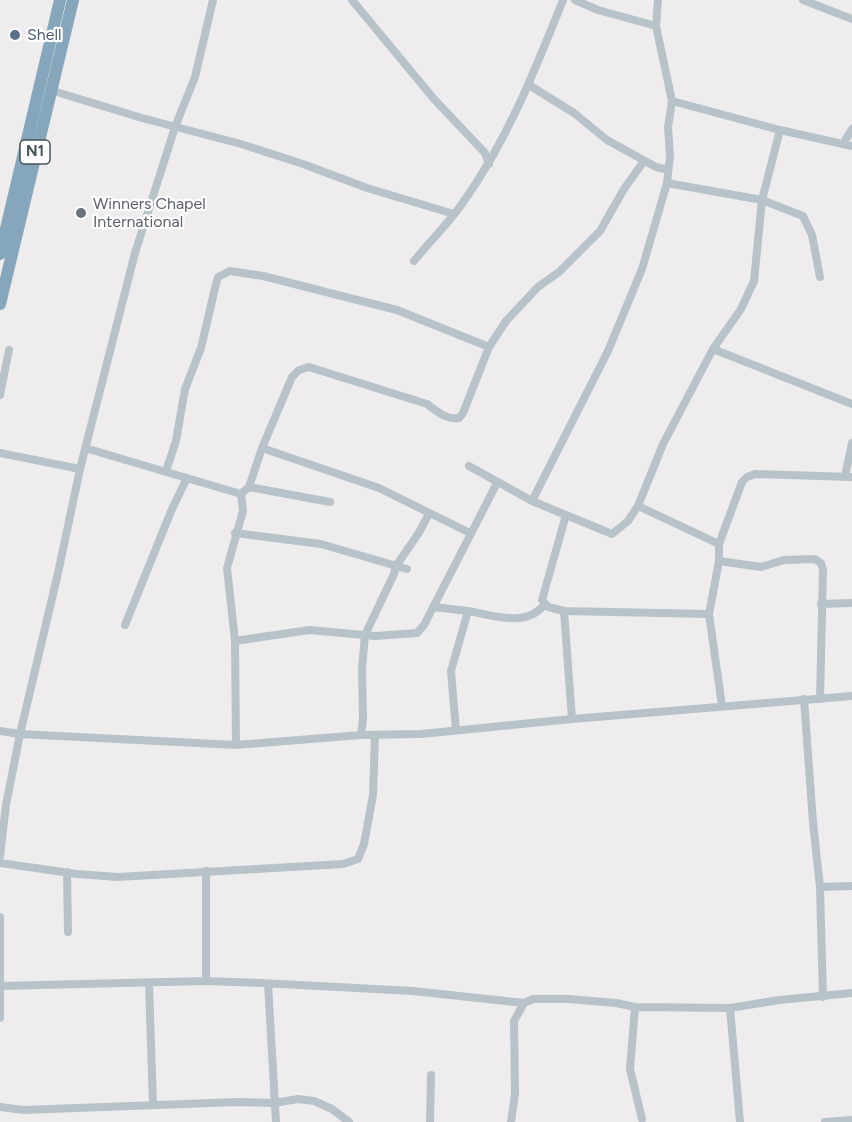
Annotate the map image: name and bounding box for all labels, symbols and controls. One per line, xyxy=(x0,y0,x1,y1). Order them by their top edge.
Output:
place label: Shell xyxy=(27,25,62,45)
marker: Shell xyxy=(8,28,22,42)
road number: N1 xyxy=(20,140,50,164)
place label: Winners Chapel International xyxy=(93,194,206,232)
marker: Winners Chapel International xyxy=(74,206,88,220)

